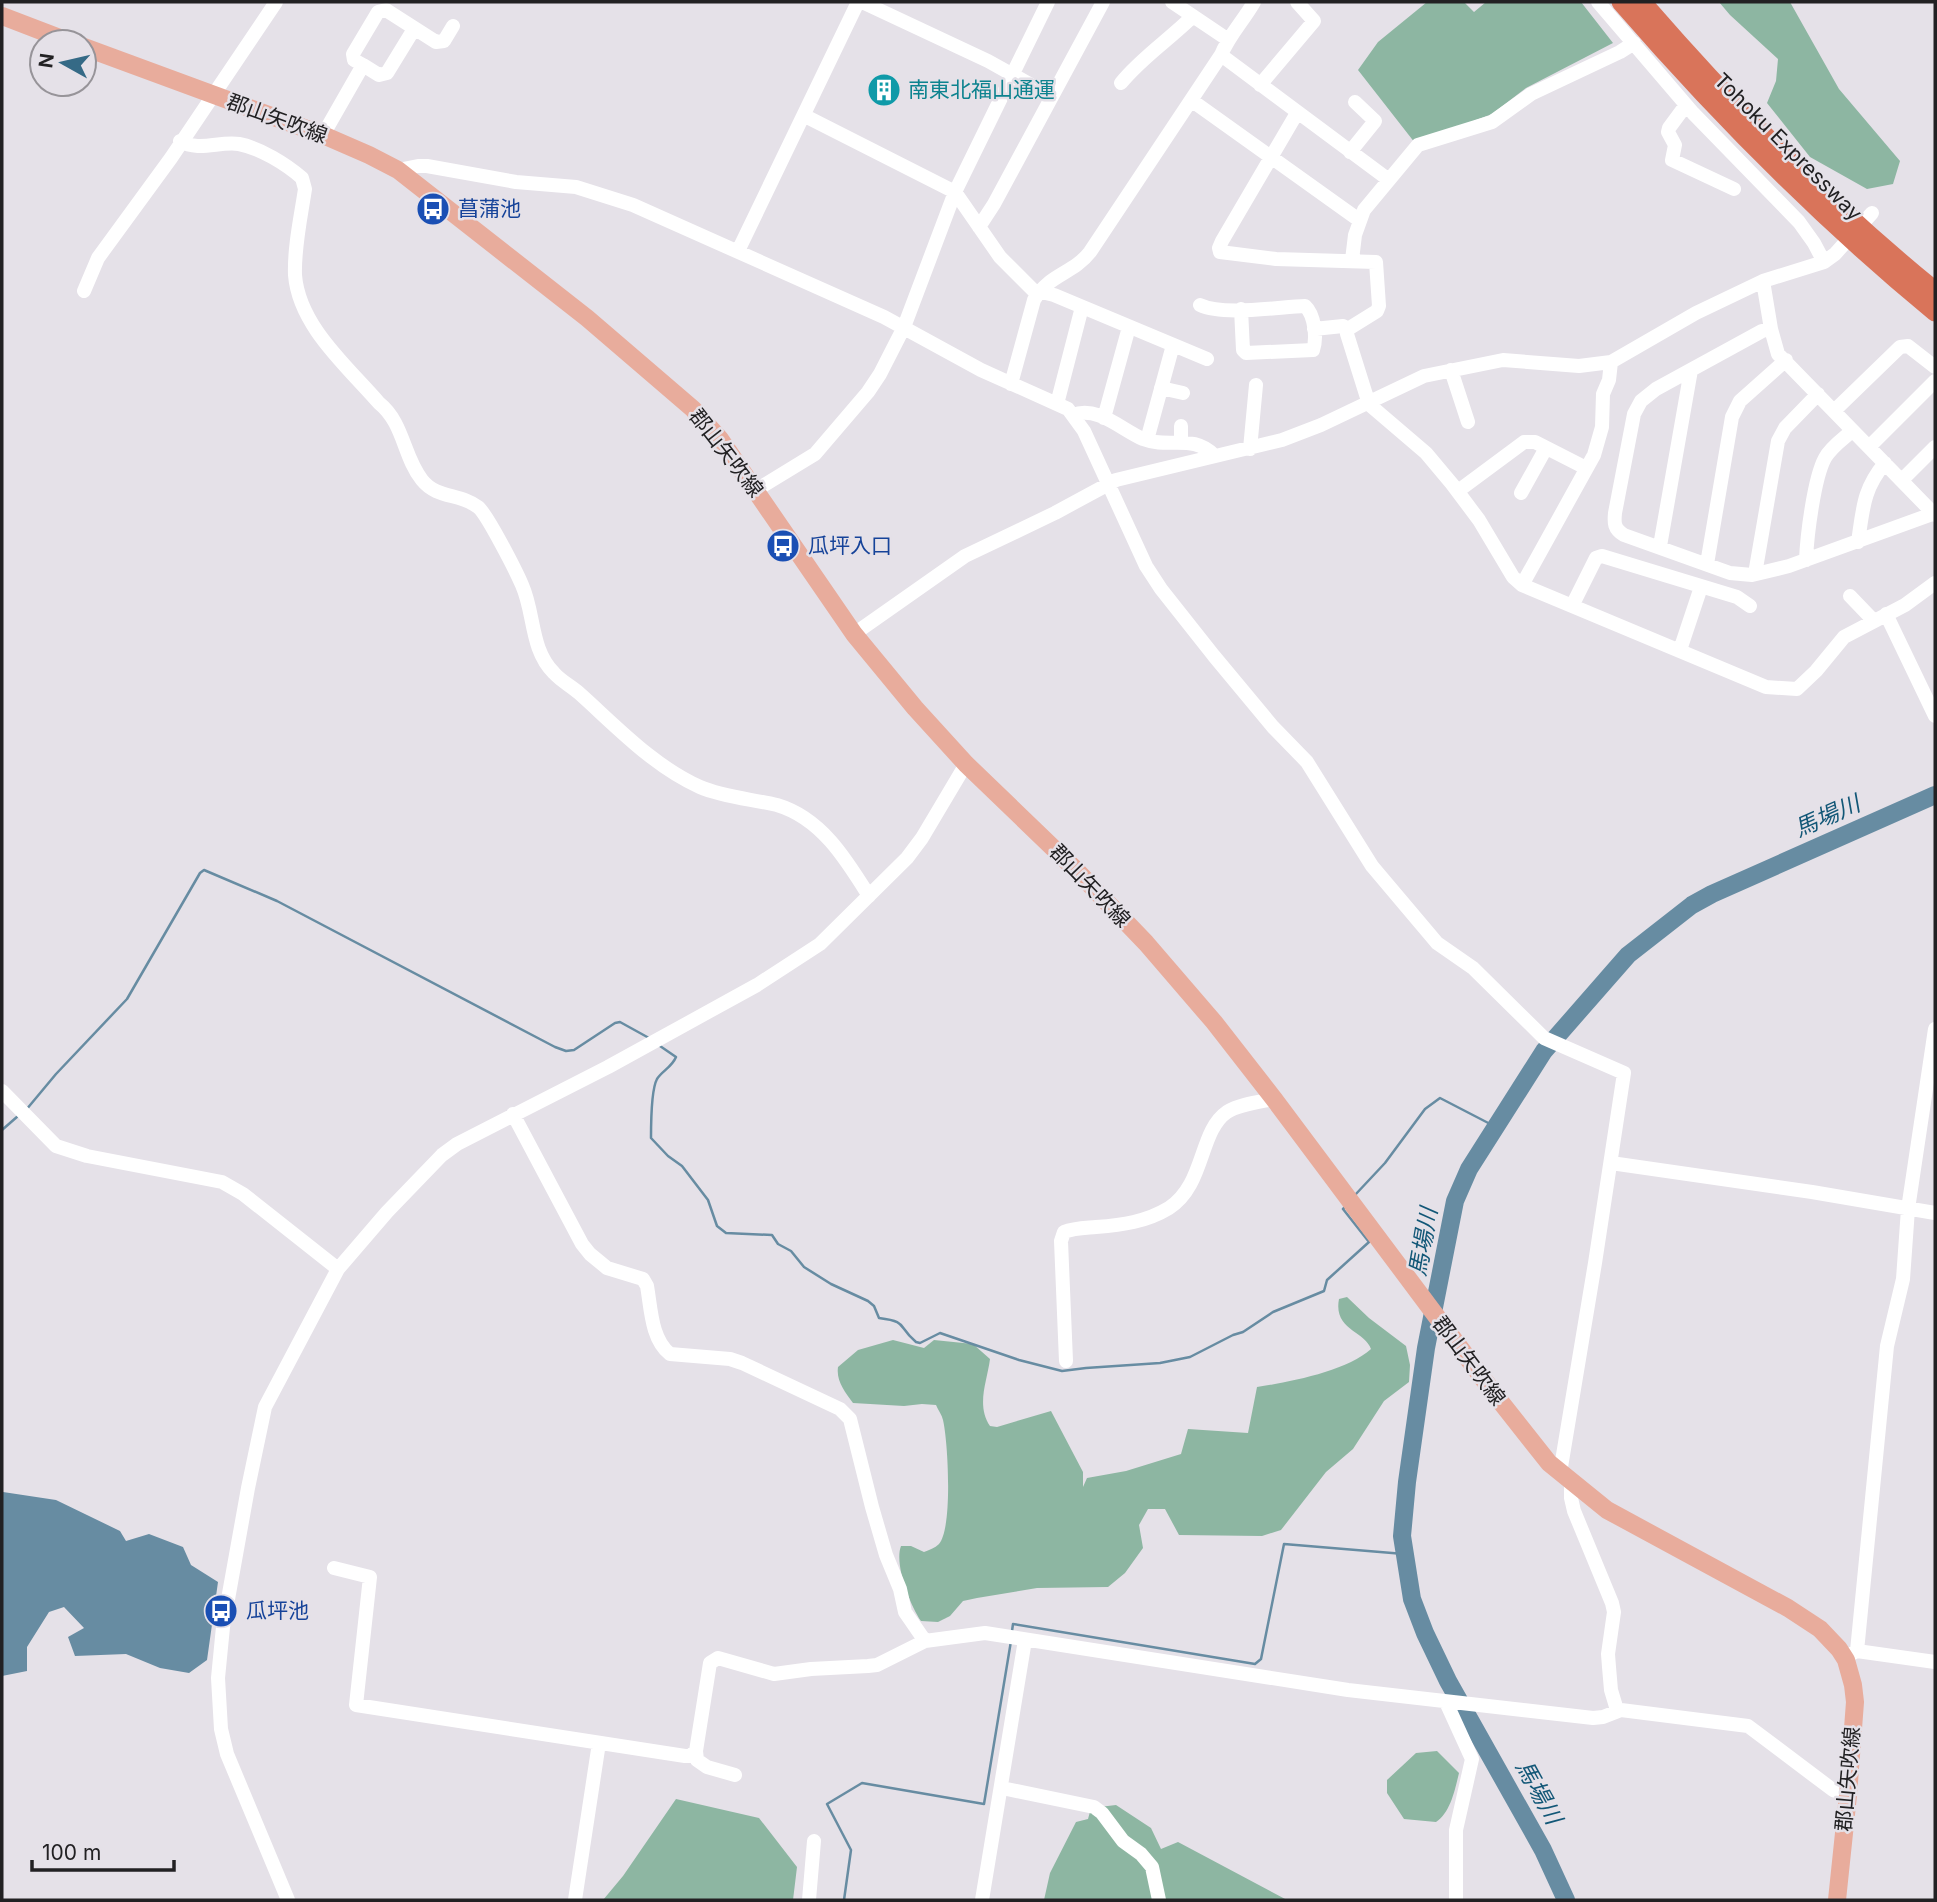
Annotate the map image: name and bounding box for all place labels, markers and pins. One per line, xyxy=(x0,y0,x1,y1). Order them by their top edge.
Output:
building icon: 南東北福山通運 xyxy=(865,71,903,109)
place label: 南東北福山通運 xyxy=(908,77,1055,102)
bus stop icon: 菖蒲池 xyxy=(414,190,452,228)
place label: 菖蒲池 xyxy=(458,196,521,221)
bus stop icon: 瓜坪入口 xyxy=(764,527,802,565)
place label: 瓜坪入口 xyxy=(808,533,892,558)
bus stop icon: 瓜坪池 xyxy=(202,1592,240,1630)
place label: 瓜坪池 xyxy=(246,1598,309,1623)

